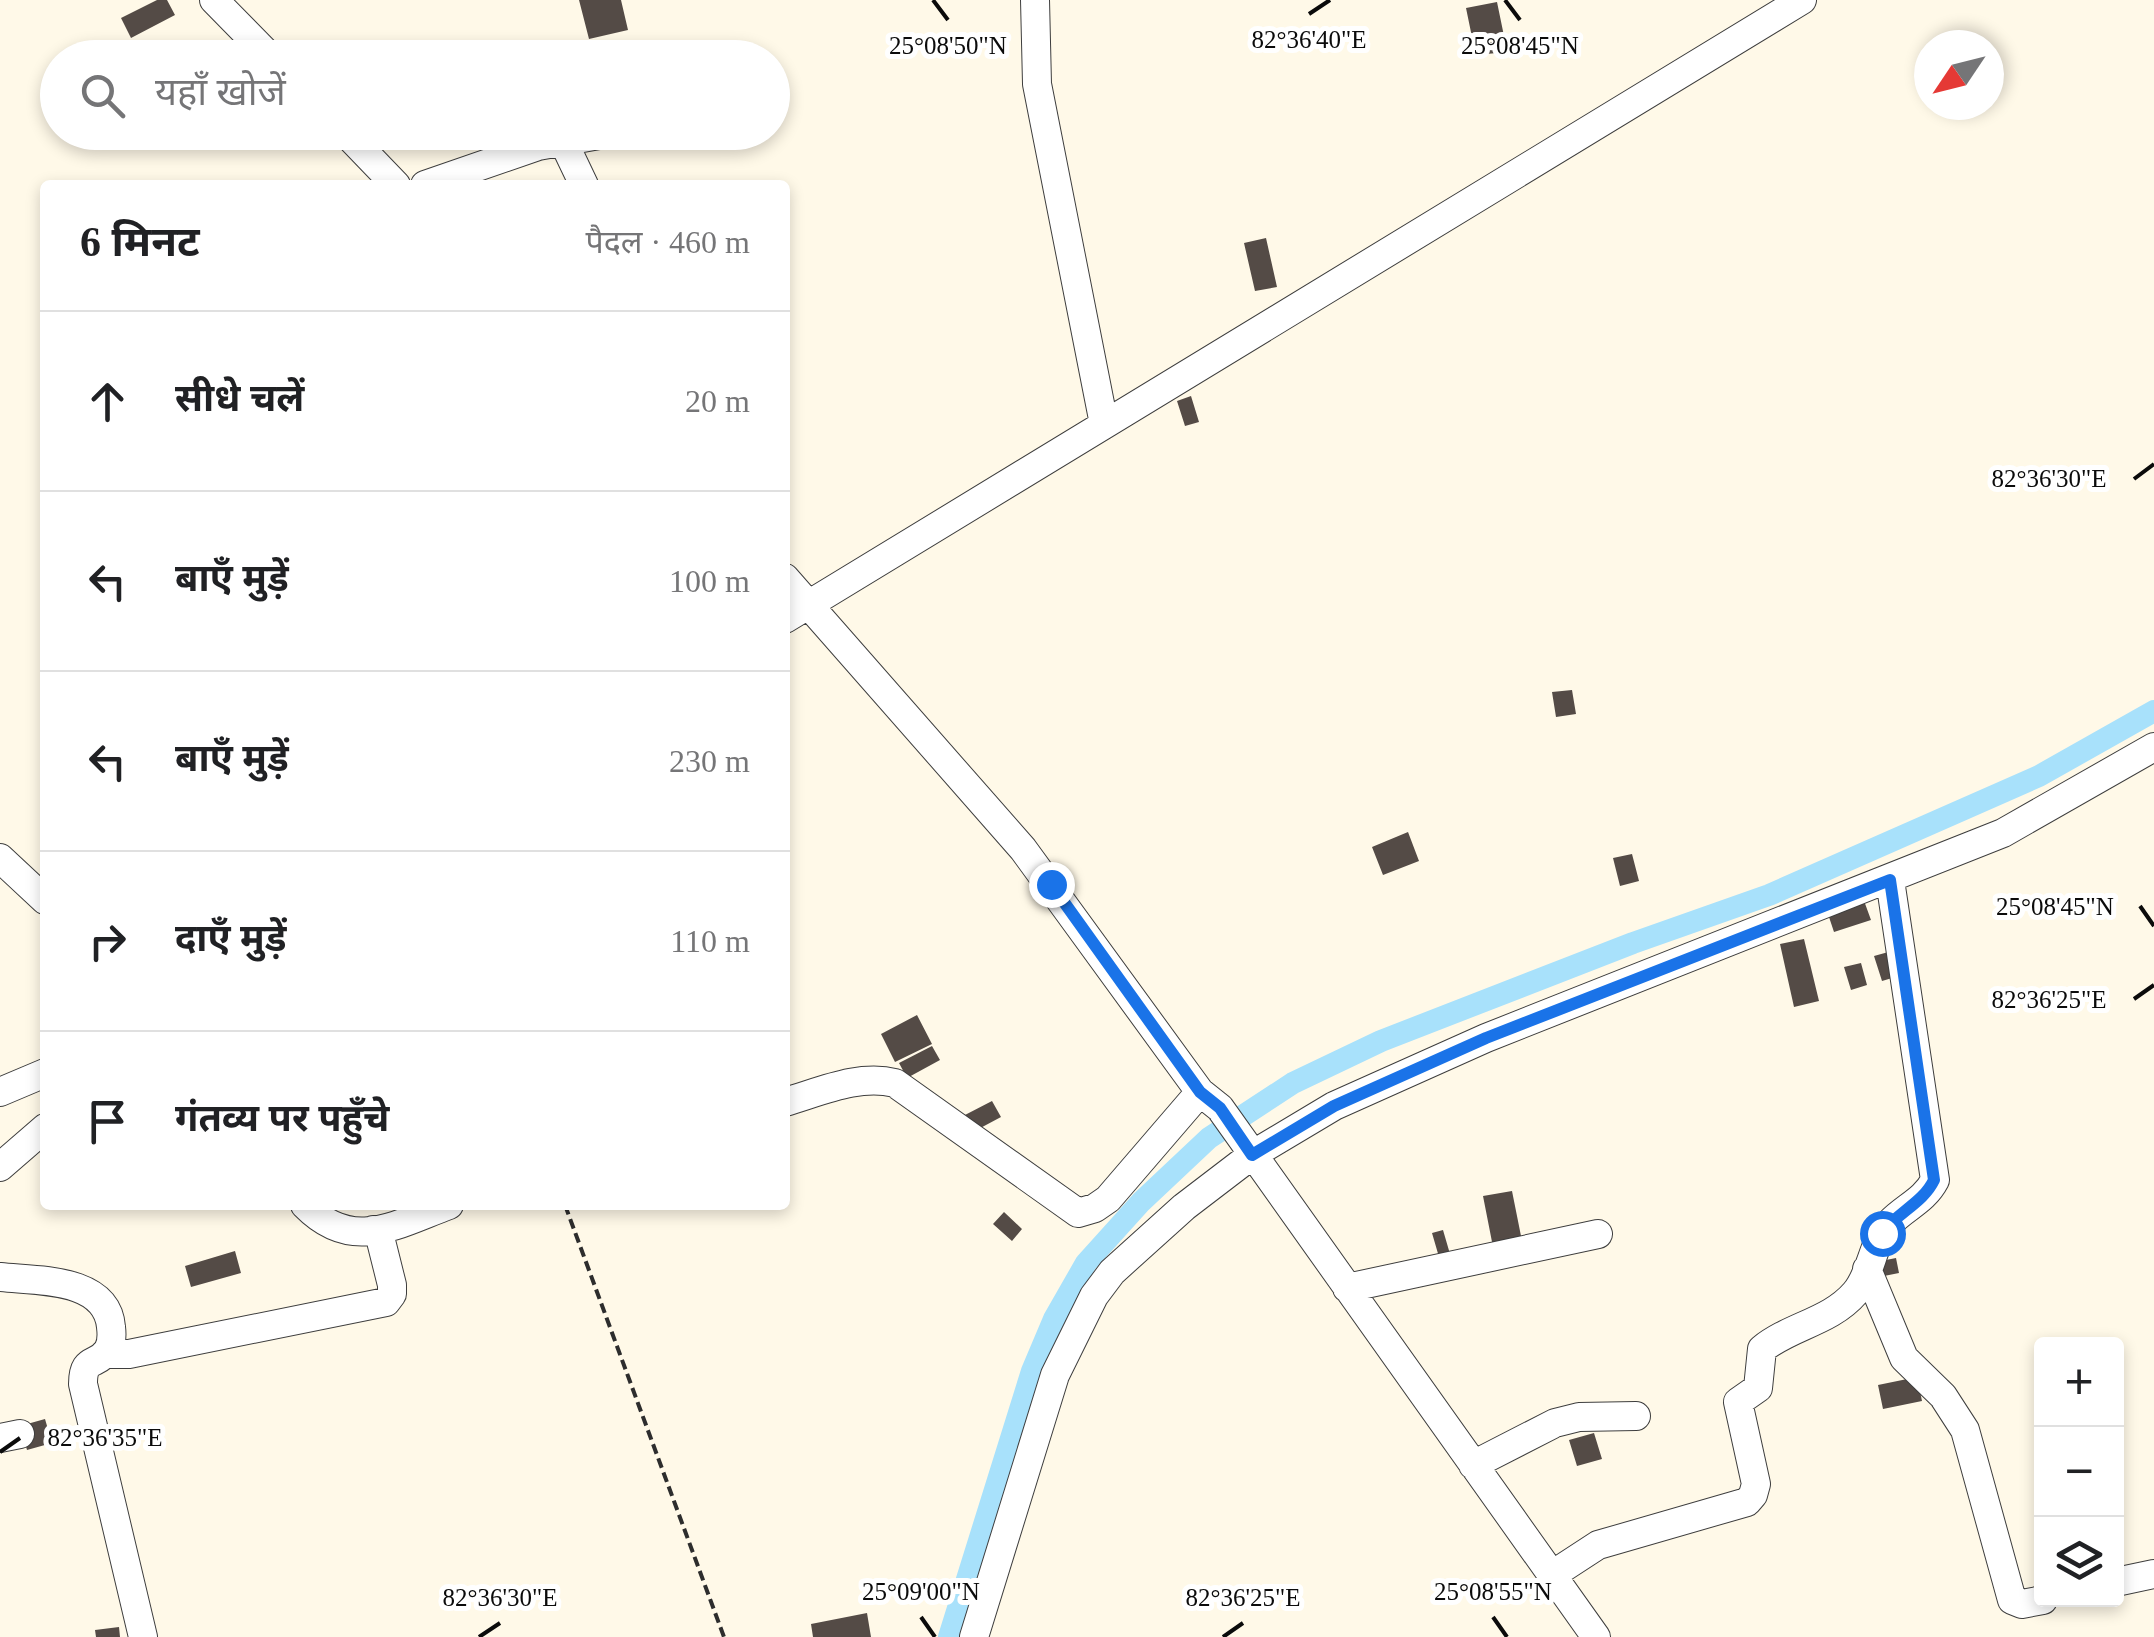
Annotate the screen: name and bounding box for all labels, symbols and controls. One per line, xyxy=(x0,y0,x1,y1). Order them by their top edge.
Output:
text: 82°36'40"E xyxy=(1252,26,1366,53)
north arrow xyxy=(1914,30,2004,120)
text: 25°08'50"N xyxy=(889,32,1007,59)
text: 25°08'45"N xyxy=(1461,32,1579,59)
search box xyxy=(40,40,790,150)
icon: search xyxy=(75,68,130,123)
text: यहाँ खोजें xyxy=(155,71,286,113)
text: 6 मिनट xyxy=(80,219,200,265)
text: पैदल · 460 m xyxy=(586,224,750,260)
icon: ahead xyxy=(80,374,135,429)
text: सीधे चलें xyxy=(175,377,304,419)
text: 20 m xyxy=(685,383,750,419)
text: 82°36'30"E xyxy=(1992,465,2106,492)
icon: left xyxy=(80,554,135,609)
text: बाएँ मुड़ें xyxy=(175,557,289,599)
text: 100 m xyxy=(669,563,750,599)
icon: left xyxy=(80,734,135,789)
text: बाएँ मुड़ें xyxy=(175,737,289,779)
text: 230 m xyxy=(669,743,750,779)
route end xyxy=(1029,862,1075,908)
text: 25°08'45"N xyxy=(1996,893,2114,920)
icon: right xyxy=(80,914,135,969)
text: दाएँ मुड़ें xyxy=(175,917,287,959)
text: 110 m xyxy=(670,923,750,959)
text: 82°36'25"E xyxy=(1992,986,2106,1013)
icon: arrive xyxy=(80,1094,135,1149)
text: गंतव्य पर पहुँचे xyxy=(175,1097,389,1139)
route start xyxy=(1860,1211,1906,1257)
map controls xyxy=(2034,1337,2124,1607)
button: + xyxy=(2034,1337,2124,1427)
text: 82°36'35"E xyxy=(48,1424,162,1451)
button: − xyxy=(2034,1427,2124,1517)
button: layers xyxy=(2034,1517,2124,1607)
text: 25°09'00"N xyxy=(862,1578,980,1605)
text: 25°08'55"N xyxy=(1434,1578,1552,1605)
text: 82°36'30"E xyxy=(443,1584,557,1611)
text: 82°36'25"E xyxy=(1186,1584,1300,1611)

